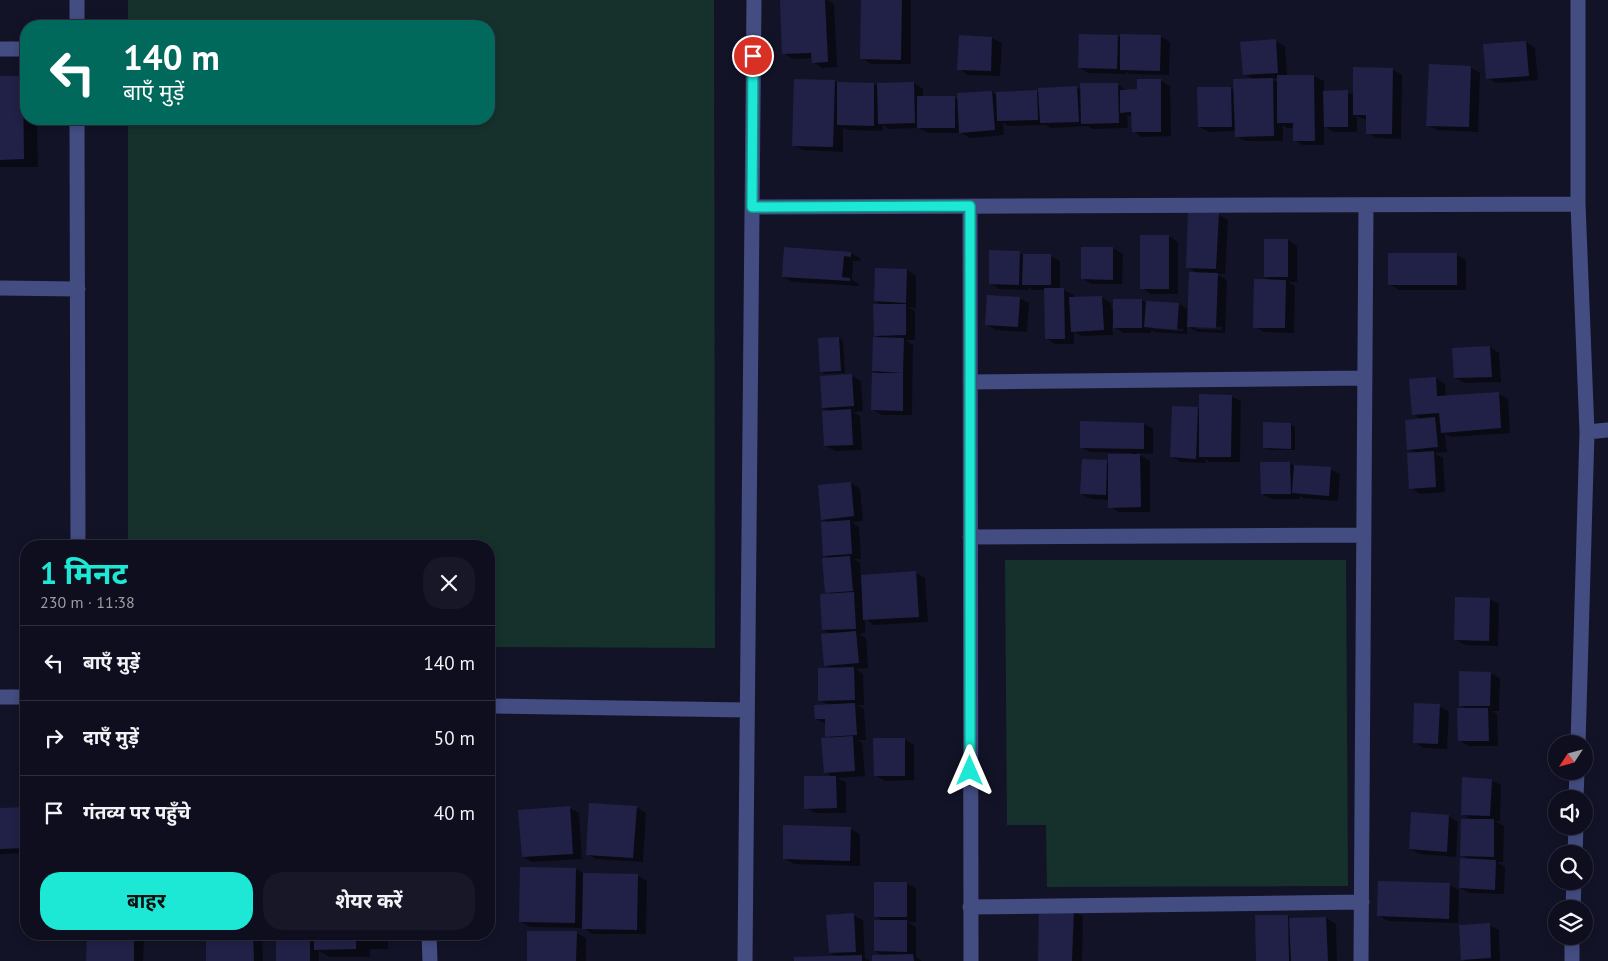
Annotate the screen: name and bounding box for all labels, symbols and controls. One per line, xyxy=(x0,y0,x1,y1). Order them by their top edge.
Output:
text: 140 m xyxy=(123,34,220,80)
pin xyxy=(732,35,774,77)
icon: left xyxy=(40,40,105,105)
icon: arrive xyxy=(739,42,767,70)
text: बाएँ मुड़ें xyxy=(123,78,184,106)
text: 1 मिनट xyxy=(40,553,128,592)
button: close xyxy=(423,557,475,609)
text: 230 m · 11:38 xyxy=(40,592,135,612)
icon: left xyxy=(40,649,68,677)
text: बाएँ मुड़ें xyxy=(83,650,140,674)
text: 140 m xyxy=(423,651,475,675)
icon: right xyxy=(40,724,68,752)
text: दाएँ मुड़ें xyxy=(83,725,139,749)
text: 50 m xyxy=(434,726,475,750)
north arrow xyxy=(1548,735,1592,780)
map controls xyxy=(1548,735,1593,945)
position arrow xyxy=(943,744,995,796)
button: sound xyxy=(1548,790,1593,835)
icon: arrive xyxy=(40,799,68,827)
text: गंतव्य पर पहुँचे xyxy=(83,800,190,824)
text: 40 m xyxy=(434,801,475,825)
button: search xyxy=(1548,845,1593,890)
button: बाहर xyxy=(40,872,253,930)
button: शेयर करें xyxy=(263,872,475,930)
button: layers xyxy=(1548,900,1593,945)

